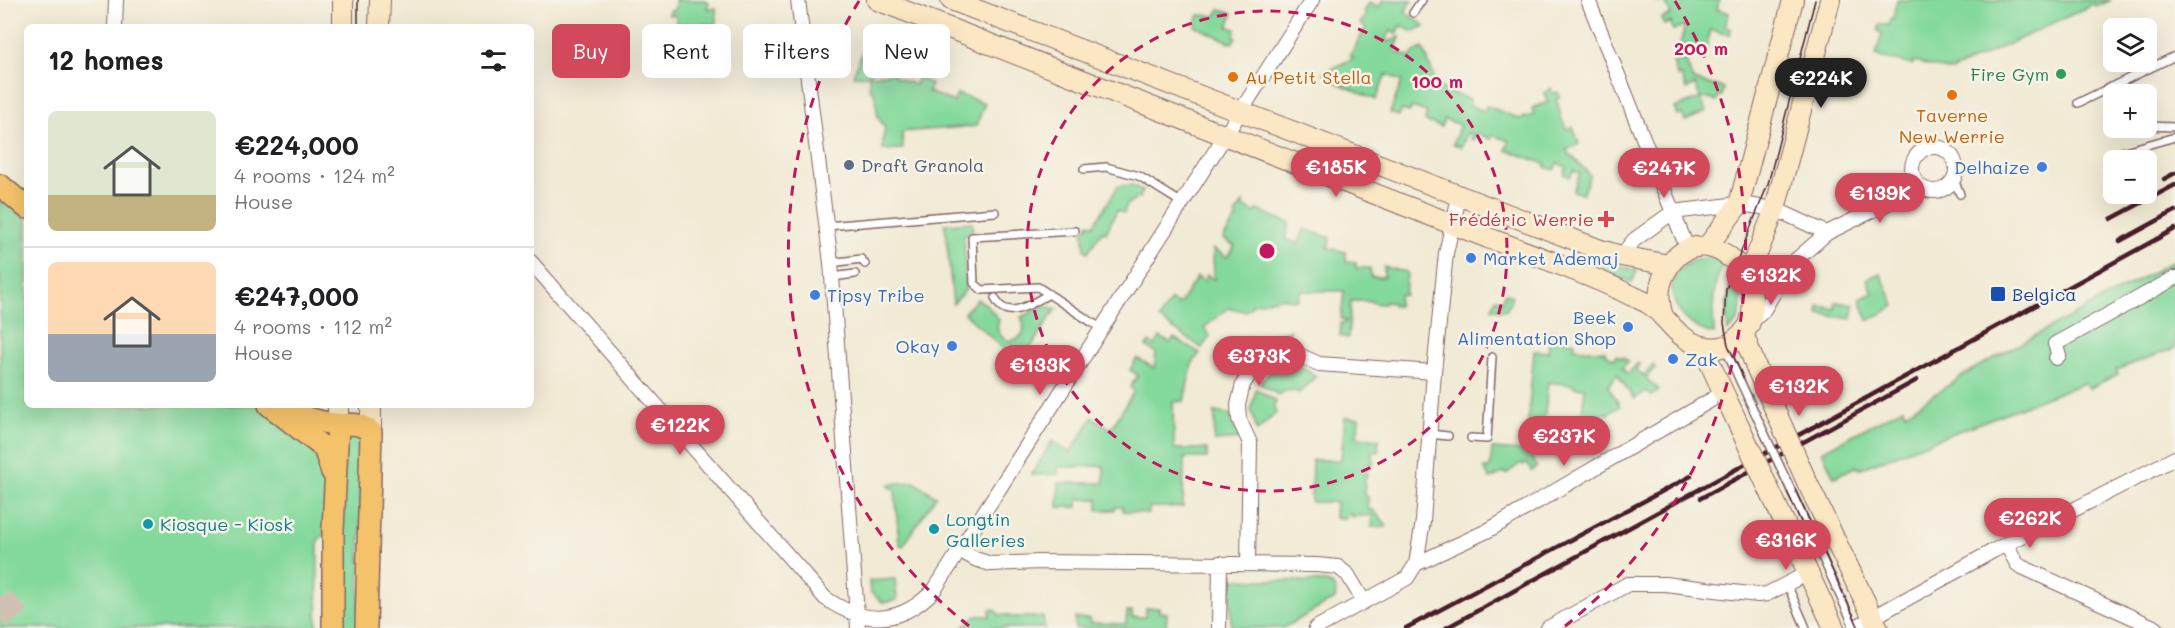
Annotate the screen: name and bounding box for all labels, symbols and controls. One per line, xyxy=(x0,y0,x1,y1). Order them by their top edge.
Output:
map controls xyxy=(2103,18,2157,204)
button: layers xyxy=(2103,18,2157,72)
chip: Buy xyxy=(552,24,630,78)
chip: Rent xyxy=(642,24,731,78)
chip: Filters xyxy=(743,24,851,78)
chip: New xyxy=(863,24,950,78)
text: 200 m xyxy=(1674,36,1728,60)
text: 12 homes xyxy=(48,43,164,77)
icon: filters xyxy=(477,44,510,77)
pin: €224K xyxy=(1779,58,1863,109)
place label: Fire Gym xyxy=(1970,62,2049,86)
text: €224K xyxy=(1789,64,1853,90)
place label: Au Petit Stella xyxy=(1245,65,1372,89)
marker: Fire Gym xyxy=(2054,67,2068,81)
text: 100 m xyxy=(1411,69,1463,93)
marker: Au Petit Stella xyxy=(1226,70,1240,84)
button: + xyxy=(2103,84,2157,138)
marker: Taverne New Werrie xyxy=(1945,88,1959,102)
place label: Taverne New Werrie xyxy=(1899,103,2005,148)
text: €224,000 xyxy=(234,128,359,162)
icon: home xyxy=(96,135,168,207)
pin: €185K xyxy=(1294,147,1378,198)
pin: €247K xyxy=(1622,148,1706,199)
button: − xyxy=(2103,150,2157,204)
place label: Draft Granola xyxy=(861,153,984,177)
text: €185K xyxy=(1305,153,1367,179)
text: €247K xyxy=(1632,154,1696,180)
place label: Delhaize xyxy=(1954,155,2030,179)
marker: Draft Granola xyxy=(842,158,856,172)
marker: Delhaize xyxy=(2035,160,2049,174)
text: 4 rooms · 124 m² xyxy=(234,162,395,188)
pin: €139K xyxy=(1838,173,1922,224)
text: €139K xyxy=(1849,179,1911,205)
text: House xyxy=(234,188,293,214)
place label: Frédéric Werrie xyxy=(1449,207,1594,231)
marker: Frédéric Werrie xyxy=(1599,212,1613,226)
centre of rings xyxy=(1257,241,1277,261)
place label: Market Ademaj xyxy=(1483,246,1619,270)
marker: Market Ademaj xyxy=(1464,251,1478,265)
pin: €132K xyxy=(1729,255,1813,306)
text: €132K xyxy=(1740,261,1802,287)
text: €247,000 xyxy=(234,279,359,313)
place label: Belgica xyxy=(2012,282,2077,306)
place label: Tipsy Tribe xyxy=(827,283,925,307)
marker: Belgica xyxy=(1989,285,2007,303)
icon: home xyxy=(96,286,168,358)
marker: Tipsy Tribe xyxy=(808,288,822,302)
place label: Beek Alimentation Shop xyxy=(1457,305,1616,350)
text: 4 rooms · 112 m² xyxy=(234,313,392,339)
marker: Beek Alimentation Shop xyxy=(1621,320,1635,334)
place label: Okay xyxy=(896,334,940,358)
pin: €373K xyxy=(1217,336,1301,387)
text: House xyxy=(234,339,293,365)
marker: Okay xyxy=(945,339,959,353)
text: €373K xyxy=(1227,342,1291,368)
pin: €133K xyxy=(998,345,1082,396)
place label: Zak xyxy=(1685,347,1718,371)
text: €133K xyxy=(1009,351,1071,377)
marker: Zak xyxy=(1666,352,1680,366)
pin: €132K xyxy=(1757,366,1841,417)
text: €132K xyxy=(1768,372,1830,398)
pin: €122K xyxy=(638,405,722,456)
text: €122K xyxy=(650,411,710,437)
pin: €237K xyxy=(1522,416,1606,467)
text: €237K xyxy=(1532,422,1596,448)
pin: €262K xyxy=(1988,498,2072,549)
text: €262K xyxy=(1998,504,2062,530)
place label: Longtin Galleries xyxy=(946,507,1025,552)
place label: Kiosque - Kiosk xyxy=(160,512,293,536)
marker: Kiosque - Kiosk xyxy=(141,517,155,531)
pin: €316K xyxy=(1744,520,1828,571)
marker: Longtin Galleries xyxy=(927,522,941,536)
text: €316K xyxy=(1755,526,1817,552)

